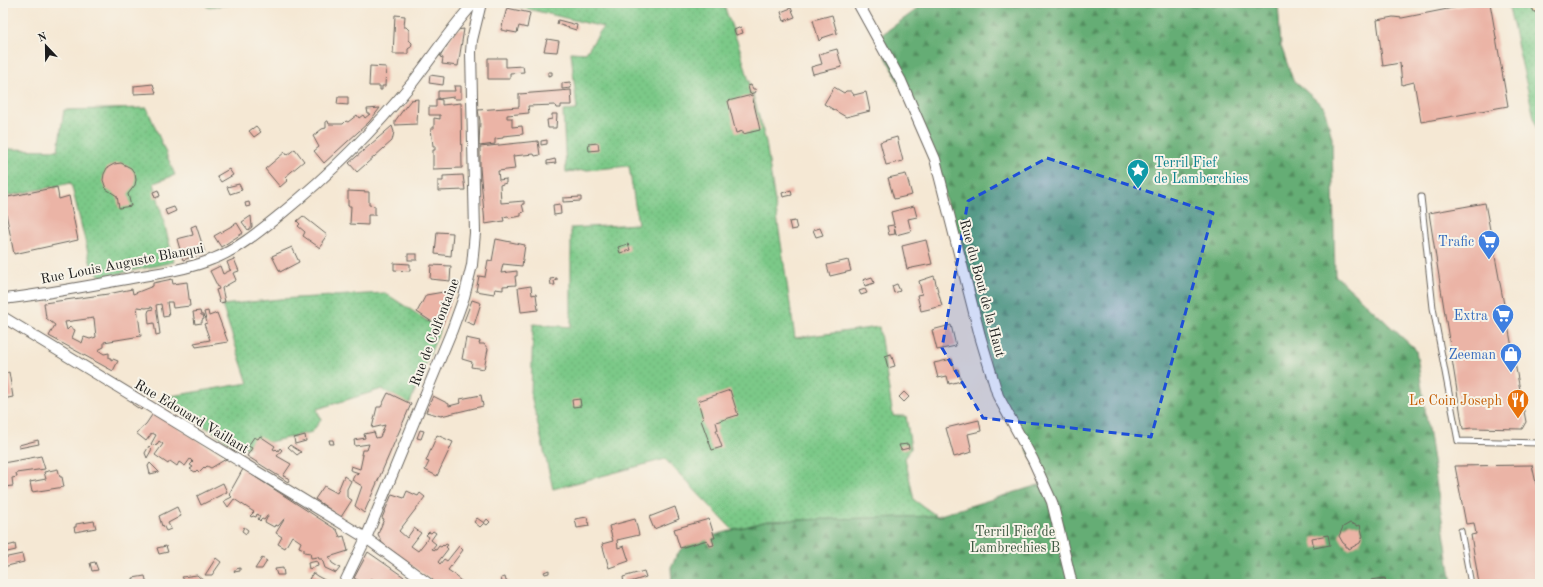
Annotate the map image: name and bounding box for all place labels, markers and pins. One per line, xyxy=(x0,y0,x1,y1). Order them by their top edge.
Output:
place label: Terril Fief de Lamberchies xyxy=(1154,156,1248,186)
place icon: Terril Fief de Lamberchies xyxy=(1125,157,1151,190)
supermarket icon: Trafic xyxy=(1476,228,1502,261)
place label: Trafic xyxy=(1438,235,1474,249)
supermarket icon: Extra xyxy=(1490,302,1516,335)
place label: Extra xyxy=(1454,309,1488,323)
shop icon: Zeeman xyxy=(1498,341,1524,374)
place label: Zeeman xyxy=(1448,348,1496,362)
restaurant icon: Le Coin Joseph xyxy=(1505,387,1531,420)
place label: Le Coin Joseph xyxy=(1409,394,1502,408)

